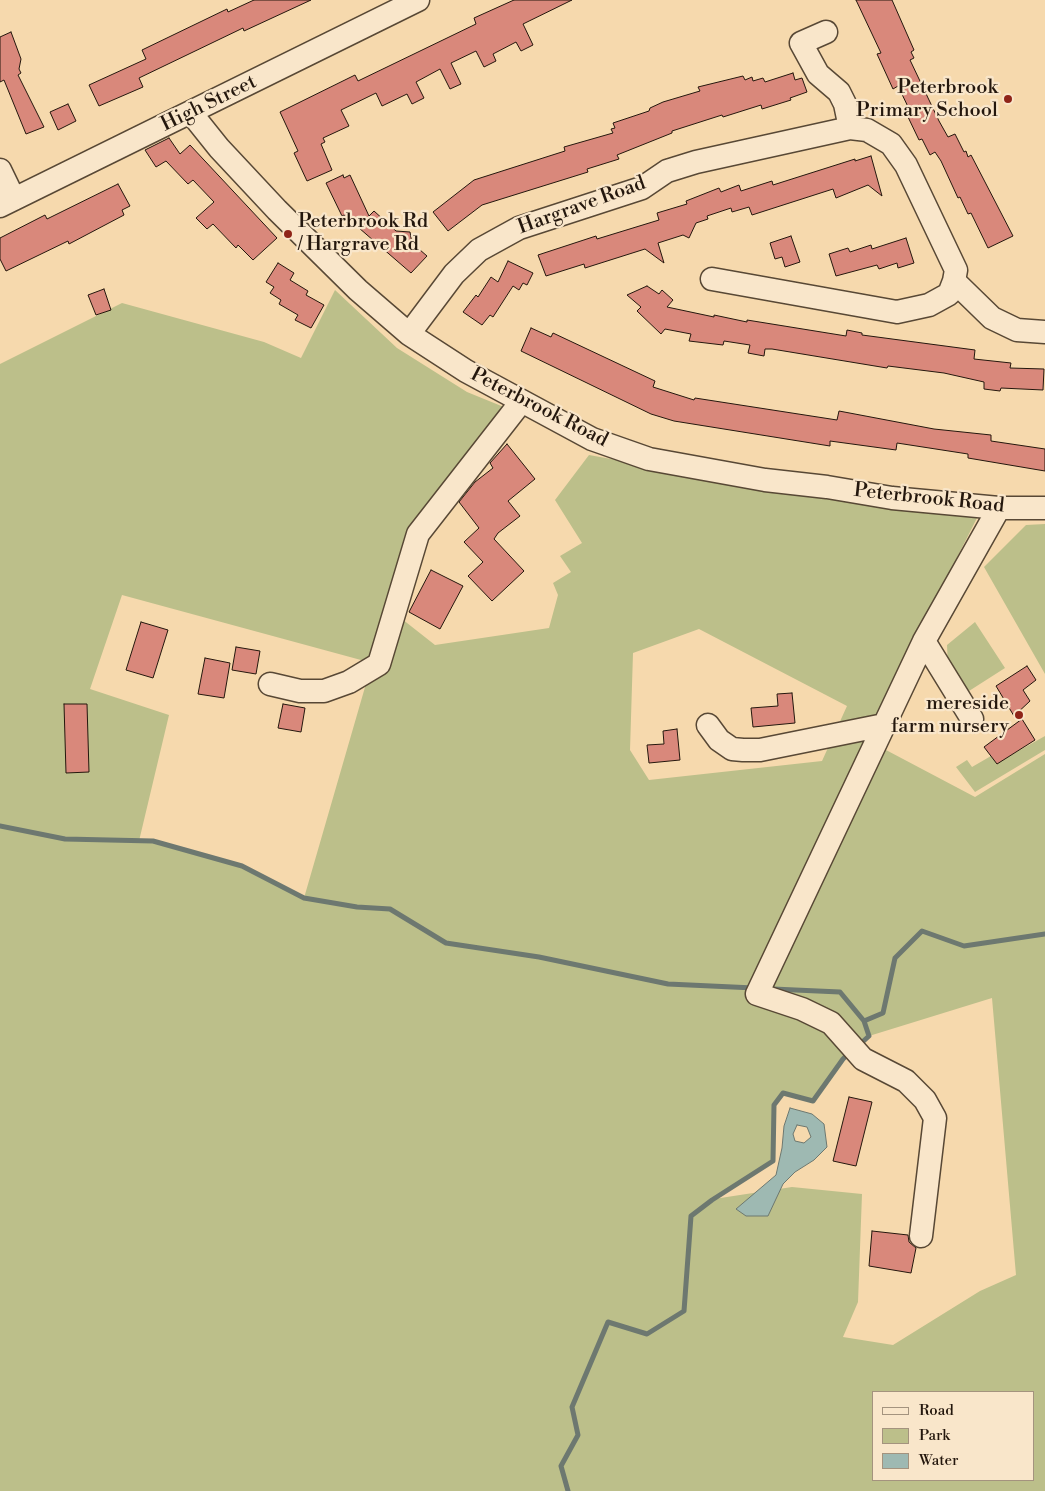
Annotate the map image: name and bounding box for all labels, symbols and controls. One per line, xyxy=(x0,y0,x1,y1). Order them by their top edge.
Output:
street label: High Street xyxy=(157,71,261,137)
place label: Peterbrook Primary School xyxy=(856,76,998,123)
marker: Peterbrook Primary School xyxy=(1002,93,1014,105)
street label: Hargrave Road xyxy=(515,172,649,240)
place label: Peterbrook Rd / Hargrave Rd xyxy=(298,210,428,257)
marker: Peterbrook Rd / Hargrave Rd xyxy=(282,228,294,240)
street label: Peterbrook Road xyxy=(466,363,612,453)
street label: Peterbrook Road xyxy=(853,479,1005,519)
place label: mereside farm nursery xyxy=(891,692,1009,739)
marker: mereside farm nursery xyxy=(1013,709,1025,721)
legend xyxy=(872,1391,1035,1481)
text: Road xyxy=(919,1401,954,1420)
text: Park xyxy=(919,1426,950,1445)
text: Water xyxy=(919,1451,958,1470)

